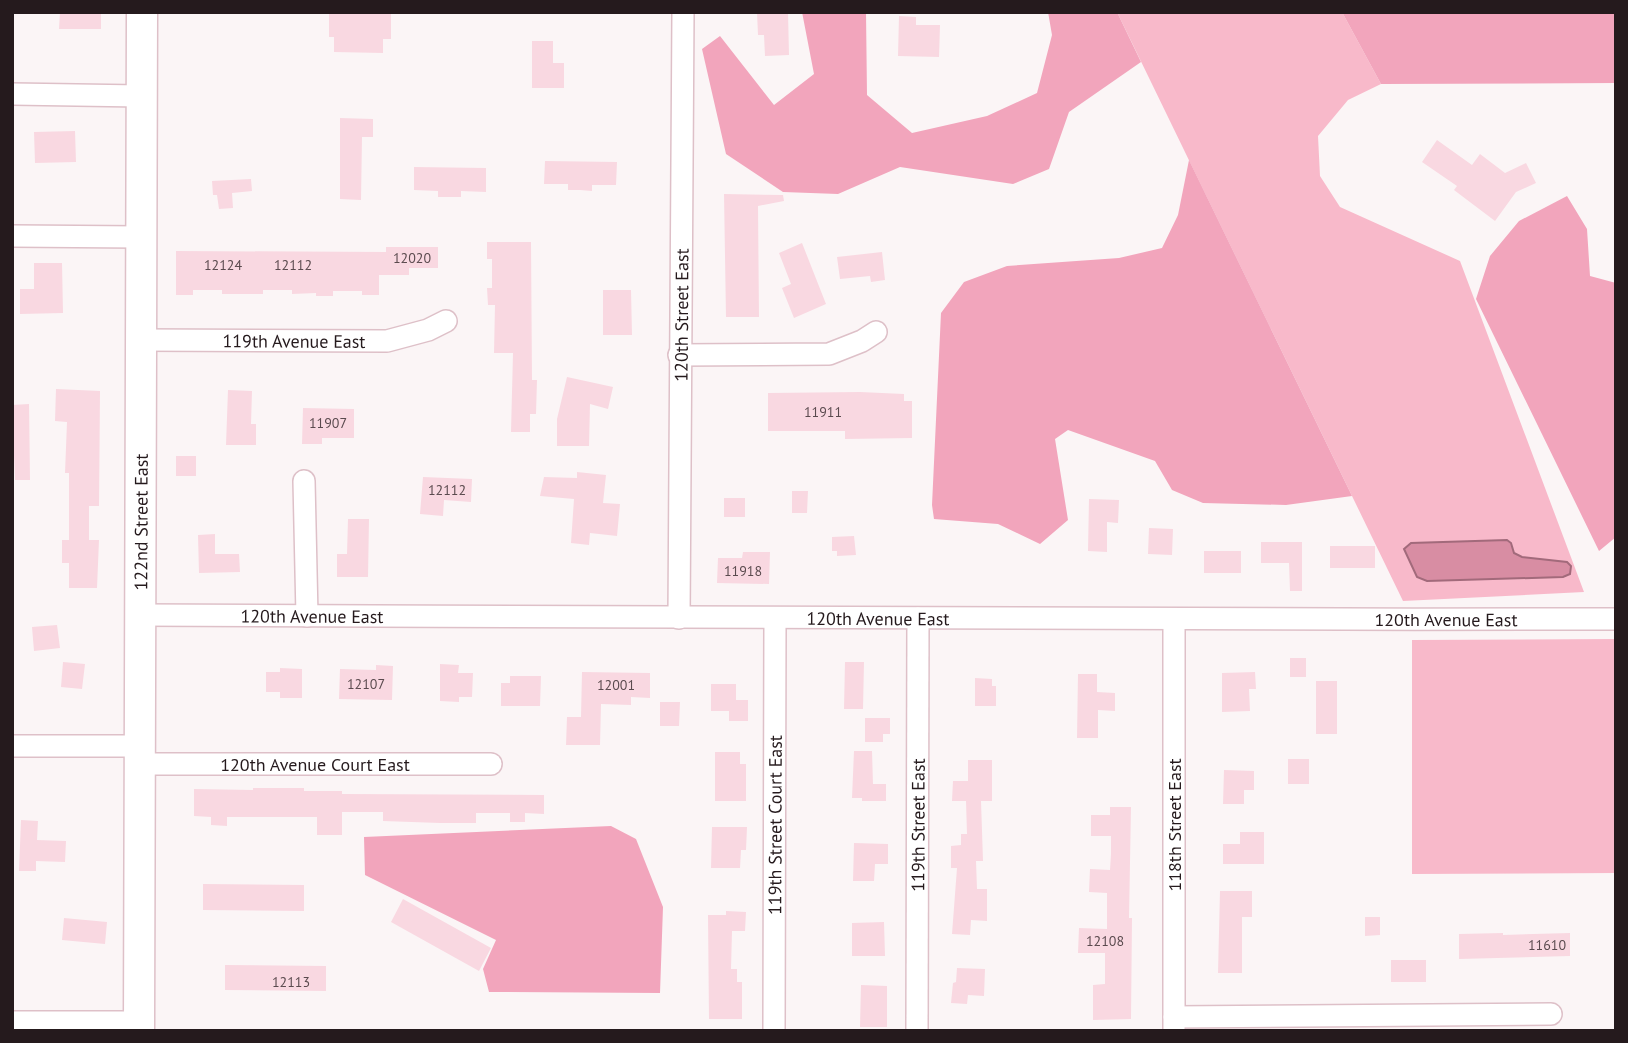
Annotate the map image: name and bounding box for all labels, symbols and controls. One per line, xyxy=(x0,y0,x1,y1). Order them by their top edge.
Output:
street label: 120th Street East xyxy=(669,248,693,382)
house number: 12020 xyxy=(393,249,431,267)
house number: 12124 xyxy=(204,256,242,274)
house number: 12112 xyxy=(274,256,312,274)
street label: 119th Avenue East xyxy=(222,329,366,352)
house number: 11911 xyxy=(804,403,842,421)
house number: 11907 xyxy=(309,414,347,432)
street label: 122nd Street East xyxy=(129,454,152,590)
house number: 12112 xyxy=(428,481,466,499)
house number: 11918 xyxy=(724,562,762,580)
street label: 120th Avenue East xyxy=(240,604,384,628)
street label: 120th Avenue East xyxy=(806,606,950,630)
street label: 120th Avenue East xyxy=(1374,608,1518,631)
house number: 12107 xyxy=(347,675,385,693)
house number: 12001 xyxy=(597,676,635,694)
street label: 119th Street Court East xyxy=(763,735,786,915)
street label: 120th Avenue Court East xyxy=(220,753,410,776)
street label: 119th Street East xyxy=(906,758,929,892)
street label: 118th Street East xyxy=(1163,758,1186,892)
house number: 12108 xyxy=(1086,932,1124,950)
house number: 11610 xyxy=(1528,936,1566,954)
house number: 12113 xyxy=(272,973,310,991)

